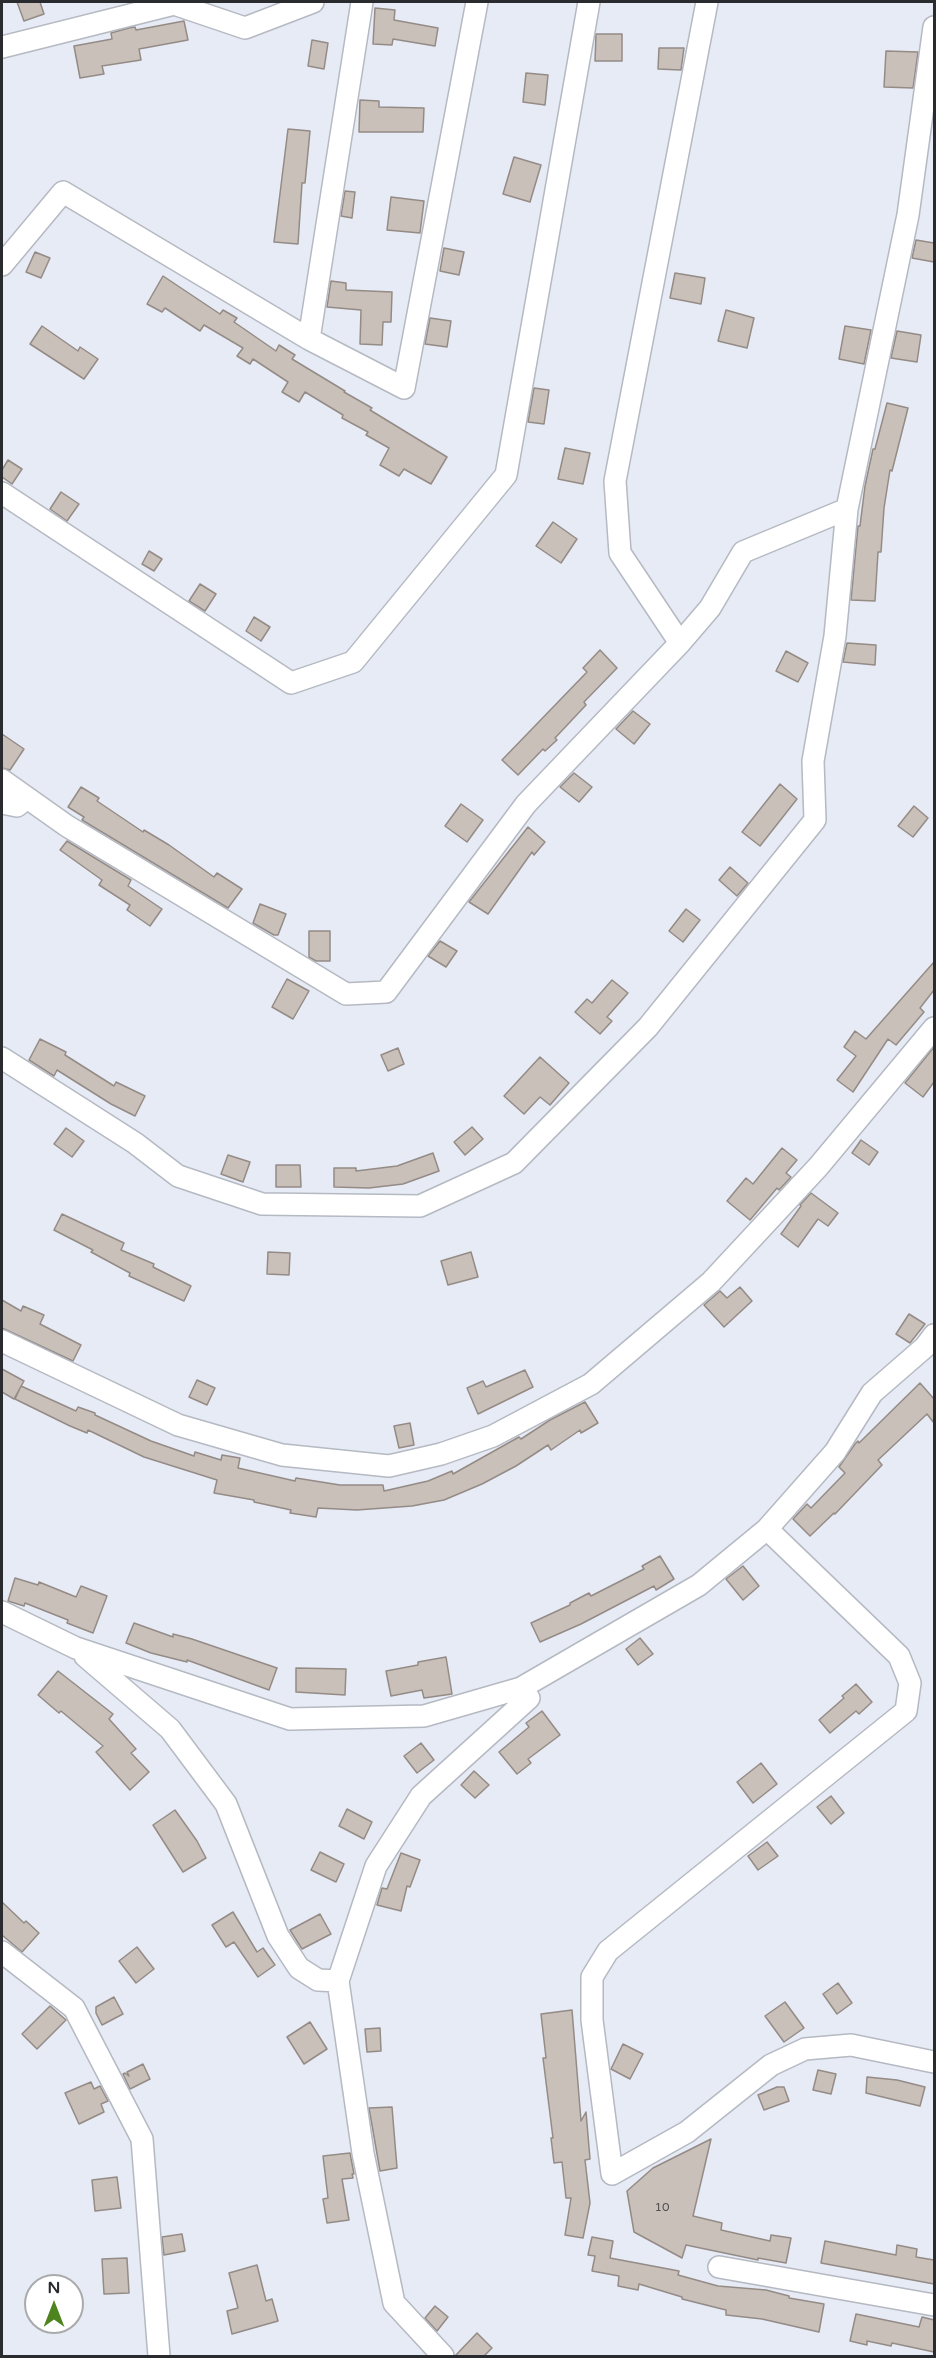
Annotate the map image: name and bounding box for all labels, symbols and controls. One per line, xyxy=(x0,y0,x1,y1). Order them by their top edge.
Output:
house number: 10 xyxy=(654,2201,670,2215)
north arrow xyxy=(24,2274,84,2334)
text: N xyxy=(48,2278,60,2298)

